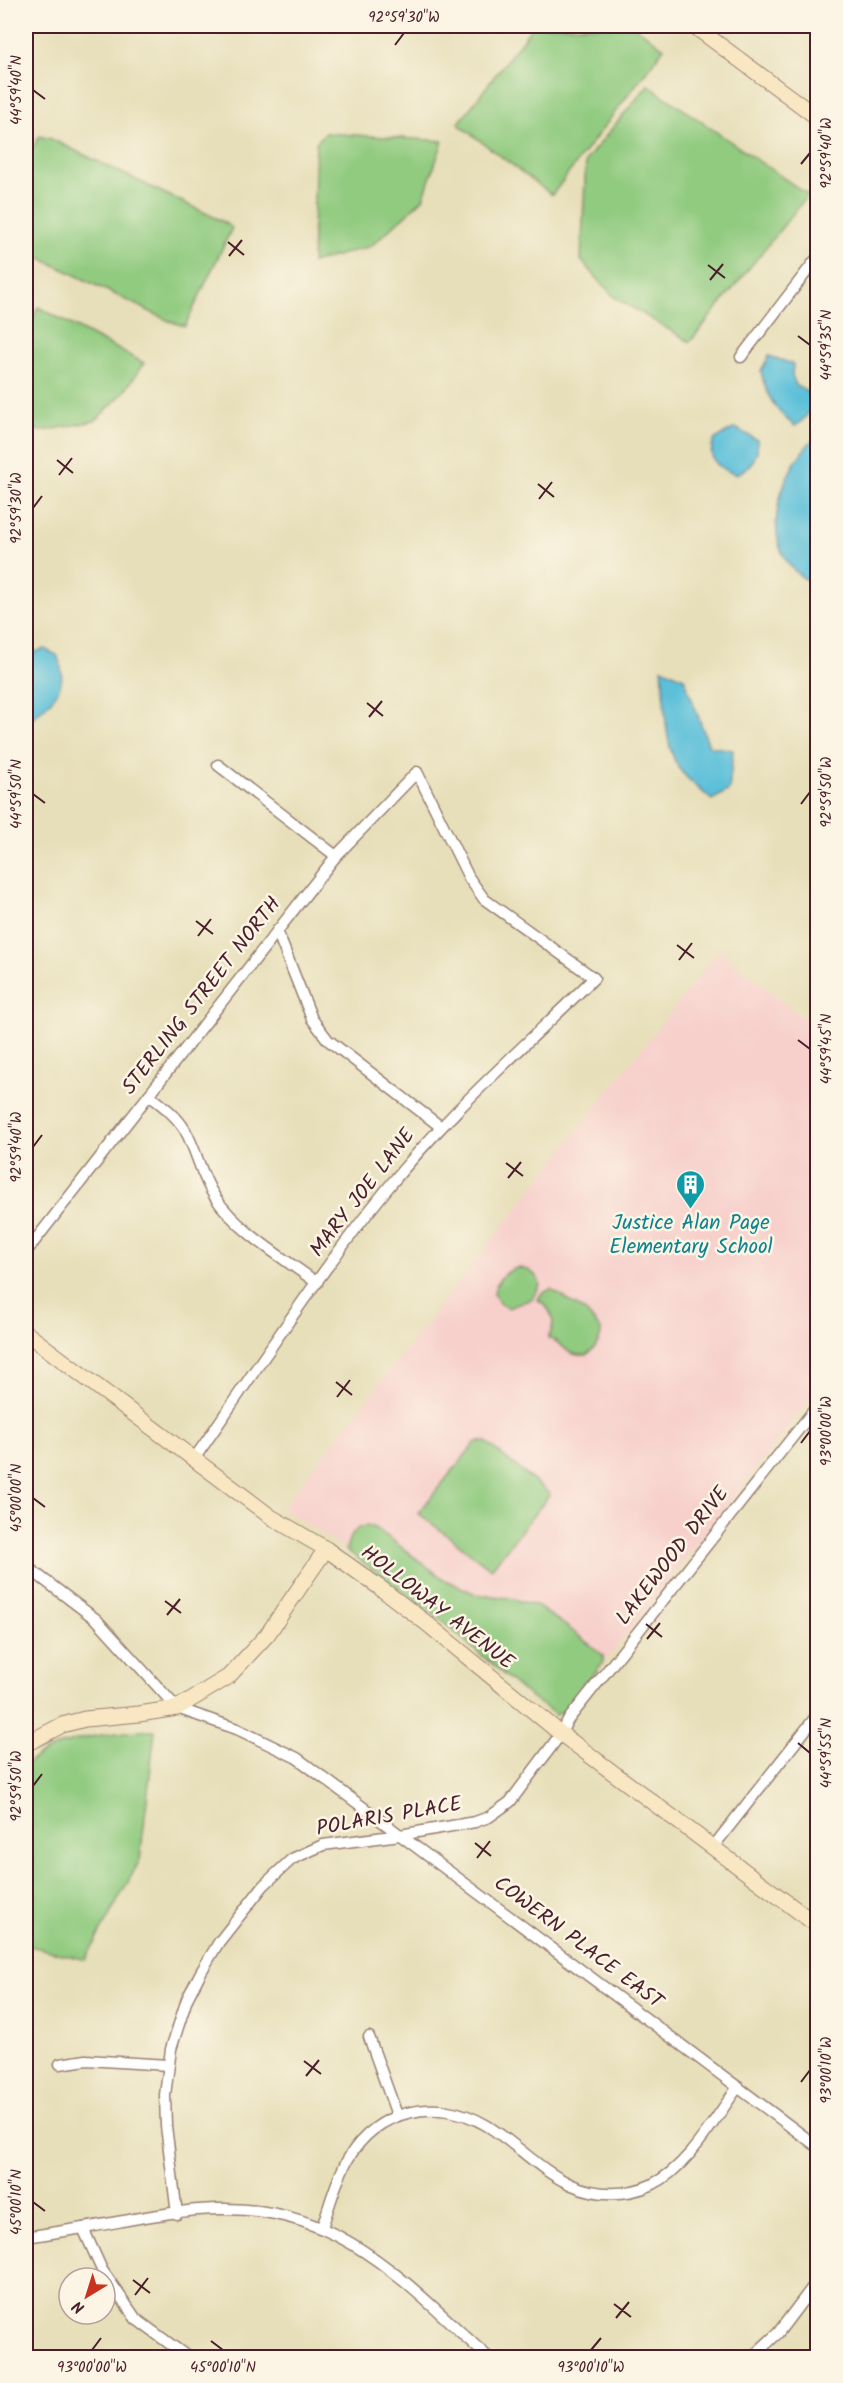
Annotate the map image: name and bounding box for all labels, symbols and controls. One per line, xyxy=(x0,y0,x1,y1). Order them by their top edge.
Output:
text: 92°59'30"W xyxy=(368,6,440,30)
text: 44°59'40"N xyxy=(5,55,29,125)
text: 92°59'40"W xyxy=(815,117,839,189)
text: 44°59'35"N xyxy=(815,310,839,380)
text: 92°59'30"W xyxy=(5,472,29,544)
text: 92°59'50"W xyxy=(815,756,839,827)
text: 44°59'50"N xyxy=(5,759,29,829)
street label: STERLING STREET NORTH xyxy=(114,890,290,1102)
text: 44°59'45"N xyxy=(815,1014,839,1084)
text: 92°59'40"W xyxy=(5,1111,29,1183)
street label: MARY JOE LANE xyxy=(302,1121,425,1265)
building icon: Justice Alan Page Elementary School xyxy=(675,1168,707,1210)
place label: Justice Alan Page Elementary School xyxy=(609,1207,773,1264)
text: 93°00'00"W xyxy=(815,1396,839,1466)
text: 45°00'00"N xyxy=(5,1464,29,1532)
street label: LAKEWOOD DRIVE xyxy=(608,1479,738,1633)
street label: HOLLOWAY AVENUE xyxy=(353,1537,522,1679)
text: 44°59'55"N xyxy=(815,1718,839,1788)
text: 92°59'50"W xyxy=(5,1750,29,1821)
street label: POLARIS PLACE xyxy=(314,1788,465,1846)
street label: COWERN PLACE EAST xyxy=(486,1868,671,2019)
text: 93°00'10"W xyxy=(815,2036,839,2104)
text: 45°00'10"N xyxy=(5,2169,29,2235)
north arrow xyxy=(57,2266,117,2326)
text: N xyxy=(67,2294,90,2320)
text: 93°00'00"W xyxy=(57,2356,127,2380)
text: 45°00'10"N xyxy=(190,2356,256,2380)
text: 93°00'10"W xyxy=(557,2356,625,2380)

